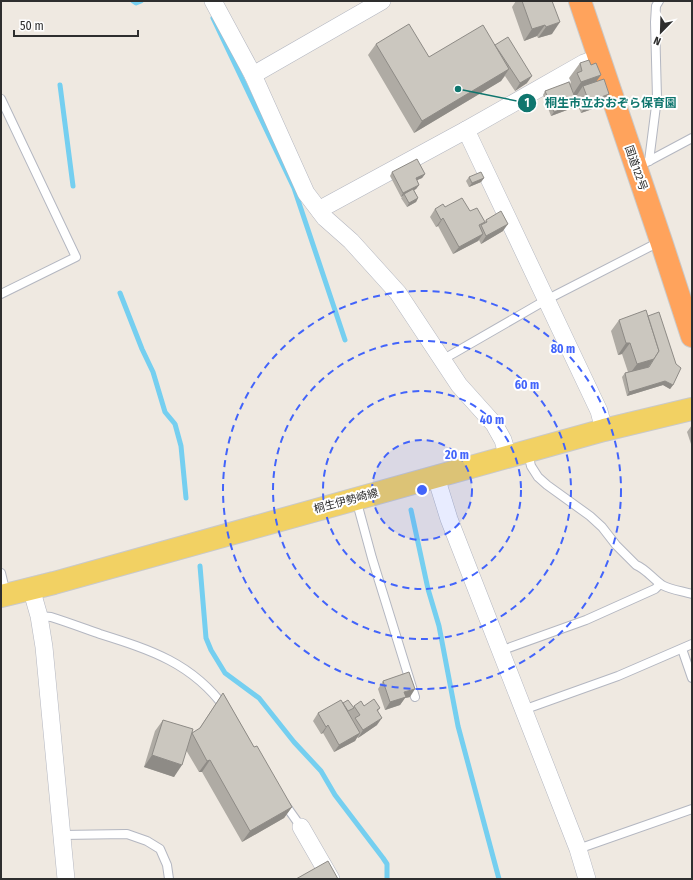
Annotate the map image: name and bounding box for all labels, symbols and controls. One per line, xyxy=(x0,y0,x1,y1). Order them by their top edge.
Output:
scale bar xyxy=(14,12,138,38)
north arrow xyxy=(641,12,681,52)
text: 50 m xyxy=(20,19,44,33)
text: N xyxy=(652,33,663,48)
callout: 桐生市立おおぞら保育園 xyxy=(517,91,685,115)
text: 1 xyxy=(524,96,530,110)
text: 桐生市立おおぞら保育園 xyxy=(545,96,677,110)
street label: 国道122号 xyxy=(622,144,650,192)
text: 80 m xyxy=(551,342,575,356)
text: 60 m xyxy=(515,378,539,392)
text: 40 m xyxy=(480,413,504,427)
text: 20 m xyxy=(444,448,469,462)
centre of rings xyxy=(415,483,429,497)
street label: 桐生伊勢崎線 xyxy=(312,486,380,516)

